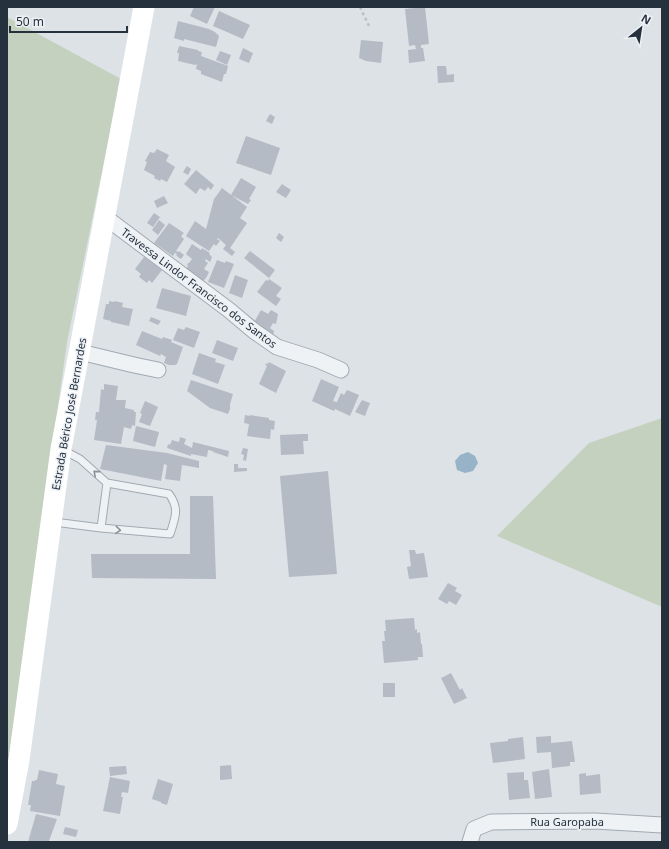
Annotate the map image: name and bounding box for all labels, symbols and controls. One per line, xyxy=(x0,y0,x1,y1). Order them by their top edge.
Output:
scale bar xyxy=(10,8,127,34)
north arrow xyxy=(621,8,661,48)
text: N xyxy=(639,10,654,28)
text: 50 m xyxy=(16,13,44,30)
street label: Travessa Lindor Francisco dos Santos xyxy=(118,224,280,351)
street label: Estrada Bérico José Bernardes xyxy=(48,336,89,491)
one-way arrow xyxy=(93,470,101,478)
one-way arrow xyxy=(115,525,121,534)
street label: Rua Garopaba xyxy=(530,814,604,829)

